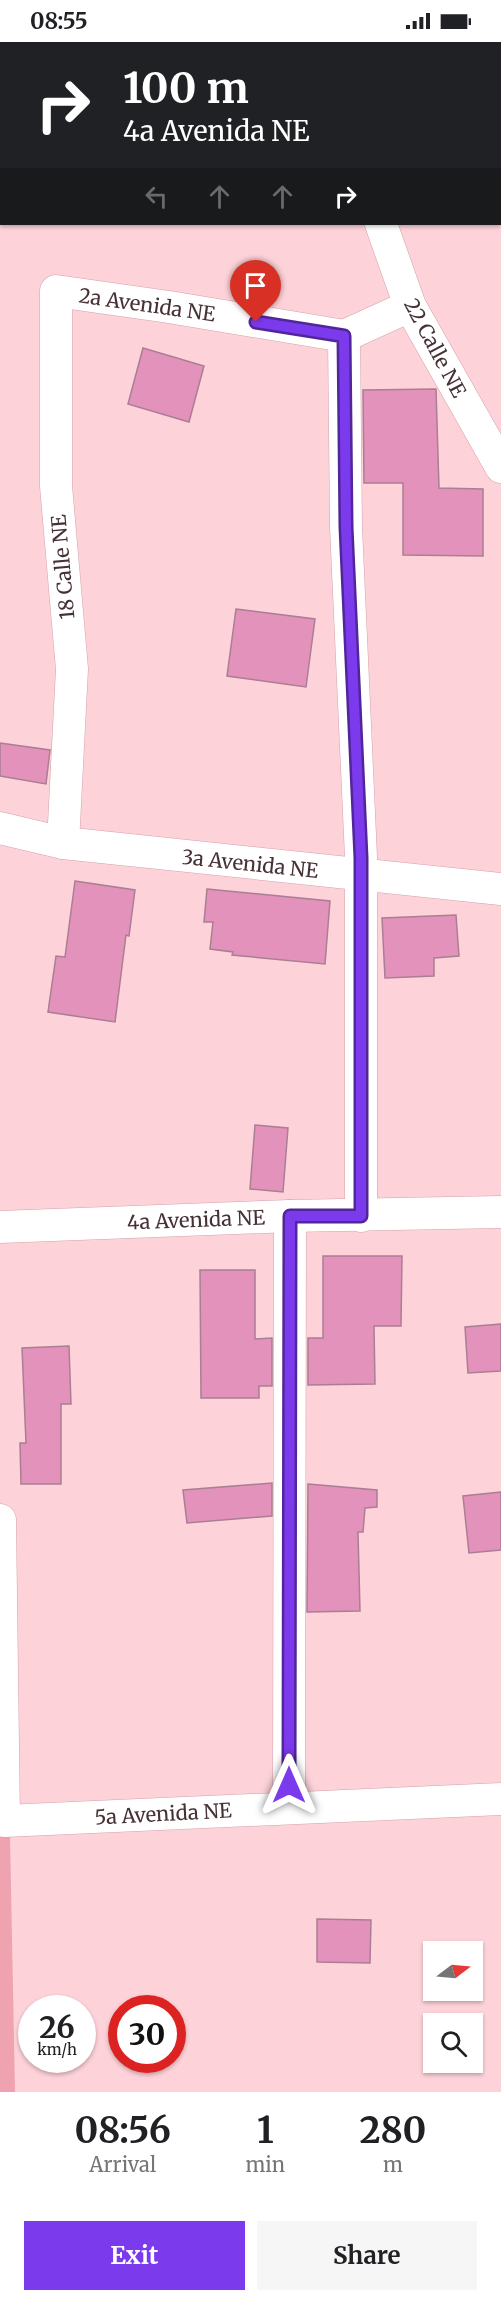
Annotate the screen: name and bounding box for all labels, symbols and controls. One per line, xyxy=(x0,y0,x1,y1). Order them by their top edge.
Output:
text: 08:55 xyxy=(30,7,88,35)
text: 100 m xyxy=(123,62,249,114)
icon: right xyxy=(24,66,102,144)
text: 4a Avenida NE xyxy=(123,114,309,148)
icon: left xyxy=(140,180,173,213)
icon: ahead xyxy=(203,180,236,213)
icon: ahead xyxy=(266,180,299,213)
icon: right xyxy=(329,180,362,213)
pin xyxy=(230,260,281,322)
icon: arrive xyxy=(239,269,272,302)
street label: 2a Avenida NE xyxy=(77,283,217,326)
street label: 22 Calle NE xyxy=(399,294,472,402)
street label: 18 Calle NE xyxy=(45,513,80,620)
street label: 3a Avenida NE xyxy=(181,844,320,883)
street label: 4a Avenida NE xyxy=(127,1205,266,1234)
position arrow xyxy=(257,1753,321,1817)
street label: 5a Avenida NE xyxy=(94,1797,232,1830)
north arrow xyxy=(423,1941,483,2001)
map controls xyxy=(423,1941,483,2073)
speed limit sign: 30 xyxy=(108,1995,186,2073)
text: 26 xyxy=(39,2008,75,2046)
button: search xyxy=(423,2013,483,2073)
text: km/h xyxy=(37,2040,77,2059)
text: 08:56 xyxy=(75,2108,171,2153)
text: 1 xyxy=(257,2108,274,2153)
text: 280 xyxy=(360,2108,426,2153)
text: Arrival xyxy=(89,2152,156,2177)
text: min xyxy=(246,2152,285,2177)
text: m xyxy=(383,2152,403,2177)
button: Exit xyxy=(24,2221,245,2290)
button: Share xyxy=(257,2221,477,2290)

